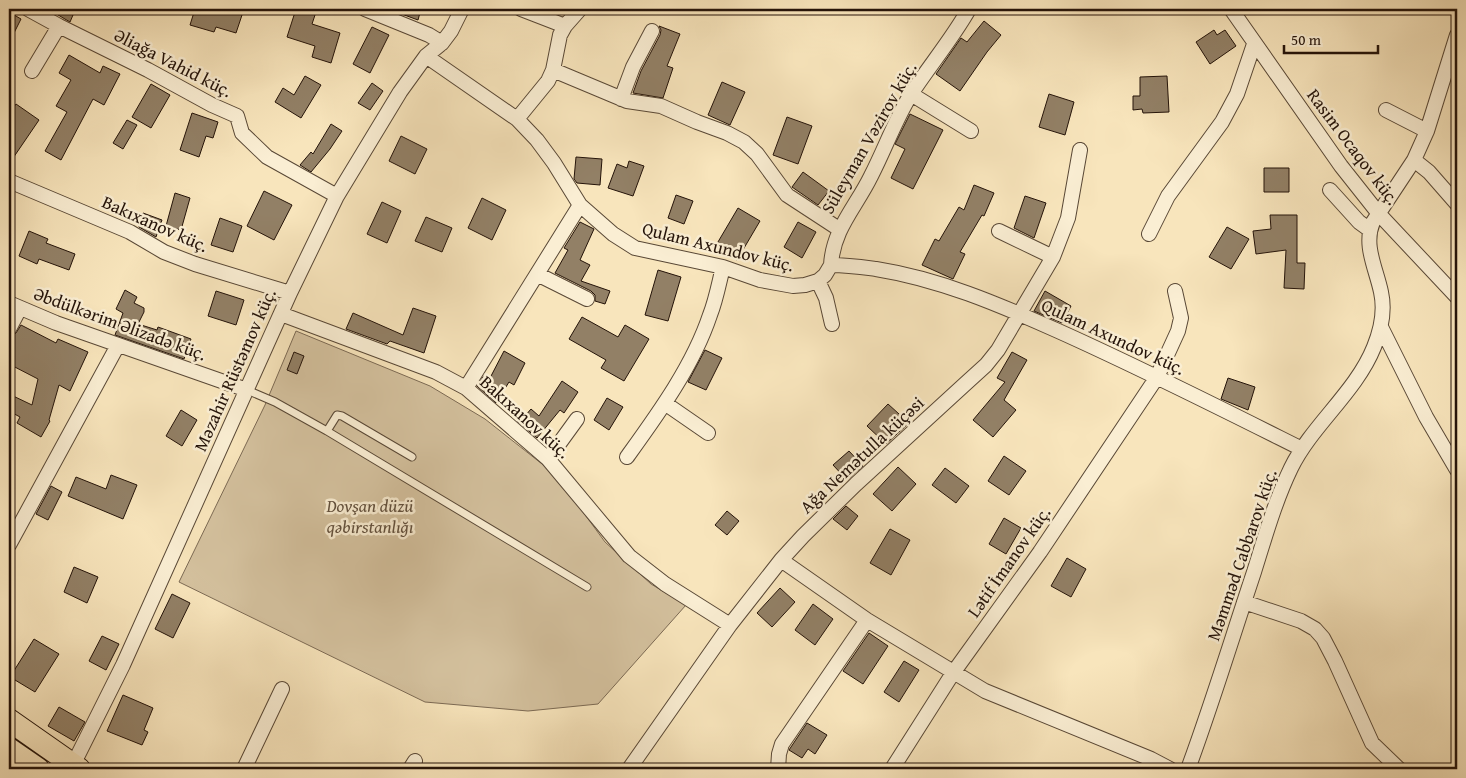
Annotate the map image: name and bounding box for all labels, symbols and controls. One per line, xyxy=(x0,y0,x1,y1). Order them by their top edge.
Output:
street label: Əliağa Vahid küç. xyxy=(110,21,237,104)
scale bar xyxy=(1284,22,1377,54)
text: 50 m xyxy=(1291,29,1322,50)
street label: Süleyman Vəzirov küç. xyxy=(814,57,923,219)
street label: Rasim Ocaqov küç. xyxy=(1301,83,1406,211)
street label: Bakıxanov küç. xyxy=(98,188,213,259)
street label: Qulam Axundov küç. xyxy=(639,215,797,278)
street label: Əbdülkərim Əlizadə küç. xyxy=(30,280,210,367)
street label: Məzahir Rüstəmov küç. xyxy=(186,284,283,456)
street label: Qulam Axundov küç. xyxy=(1037,291,1189,382)
street label: Bakıxanov küç. xyxy=(474,369,577,465)
street label: Ağa Nemətulla küçəsi xyxy=(793,390,930,520)
street label: Məmməd Cabbarov küç. xyxy=(1199,465,1284,644)
park label: Dovşan düzü qəbirstanlığı xyxy=(325,492,414,540)
street label: Lətif İmanov küç. xyxy=(960,501,1057,623)

